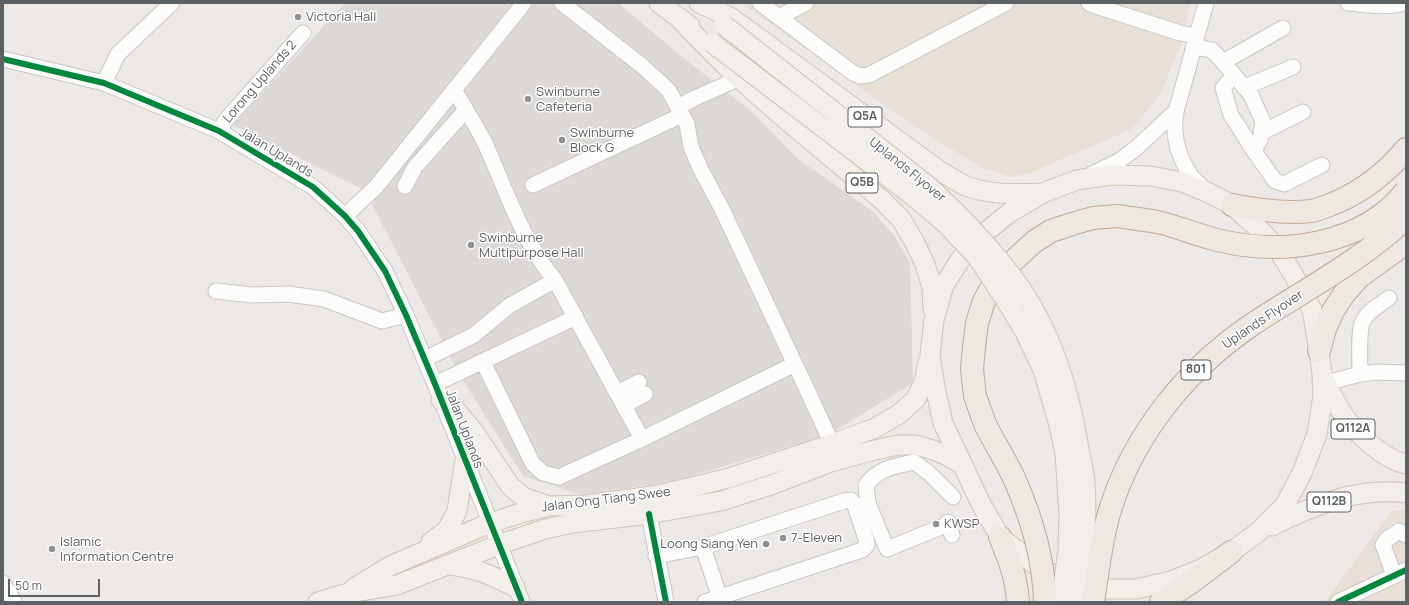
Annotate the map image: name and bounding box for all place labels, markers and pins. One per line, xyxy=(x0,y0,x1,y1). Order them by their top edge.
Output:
place label: Victoria Hall xyxy=(306,9,376,25)
marker: Victoria Hall xyxy=(293,12,303,22)
place label: Swinburne Cafeteria xyxy=(536,84,600,115)
marker: Swinburne Cafeteria xyxy=(523,94,533,104)
place label: Swinburne Block G xyxy=(570,125,634,156)
marker: Swinburne Block G xyxy=(557,135,567,145)
place label: Swinburne Multipurpose Hall xyxy=(479,230,584,261)
marker: Swinburne Multipurpose Hall xyxy=(466,240,476,250)
place label: KWSP xyxy=(944,516,979,532)
marker: KWSP xyxy=(931,519,941,529)
place label: 7-Eleven xyxy=(791,530,842,546)
marker: 7-Eleven xyxy=(778,533,788,543)
place label: Islamic Information Centre xyxy=(60,534,174,565)
place label: Loong Siang Yen xyxy=(660,536,758,552)
marker: Loong Siang Yen xyxy=(761,539,771,549)
marker: Islamic Information Centre xyxy=(47,544,57,554)

